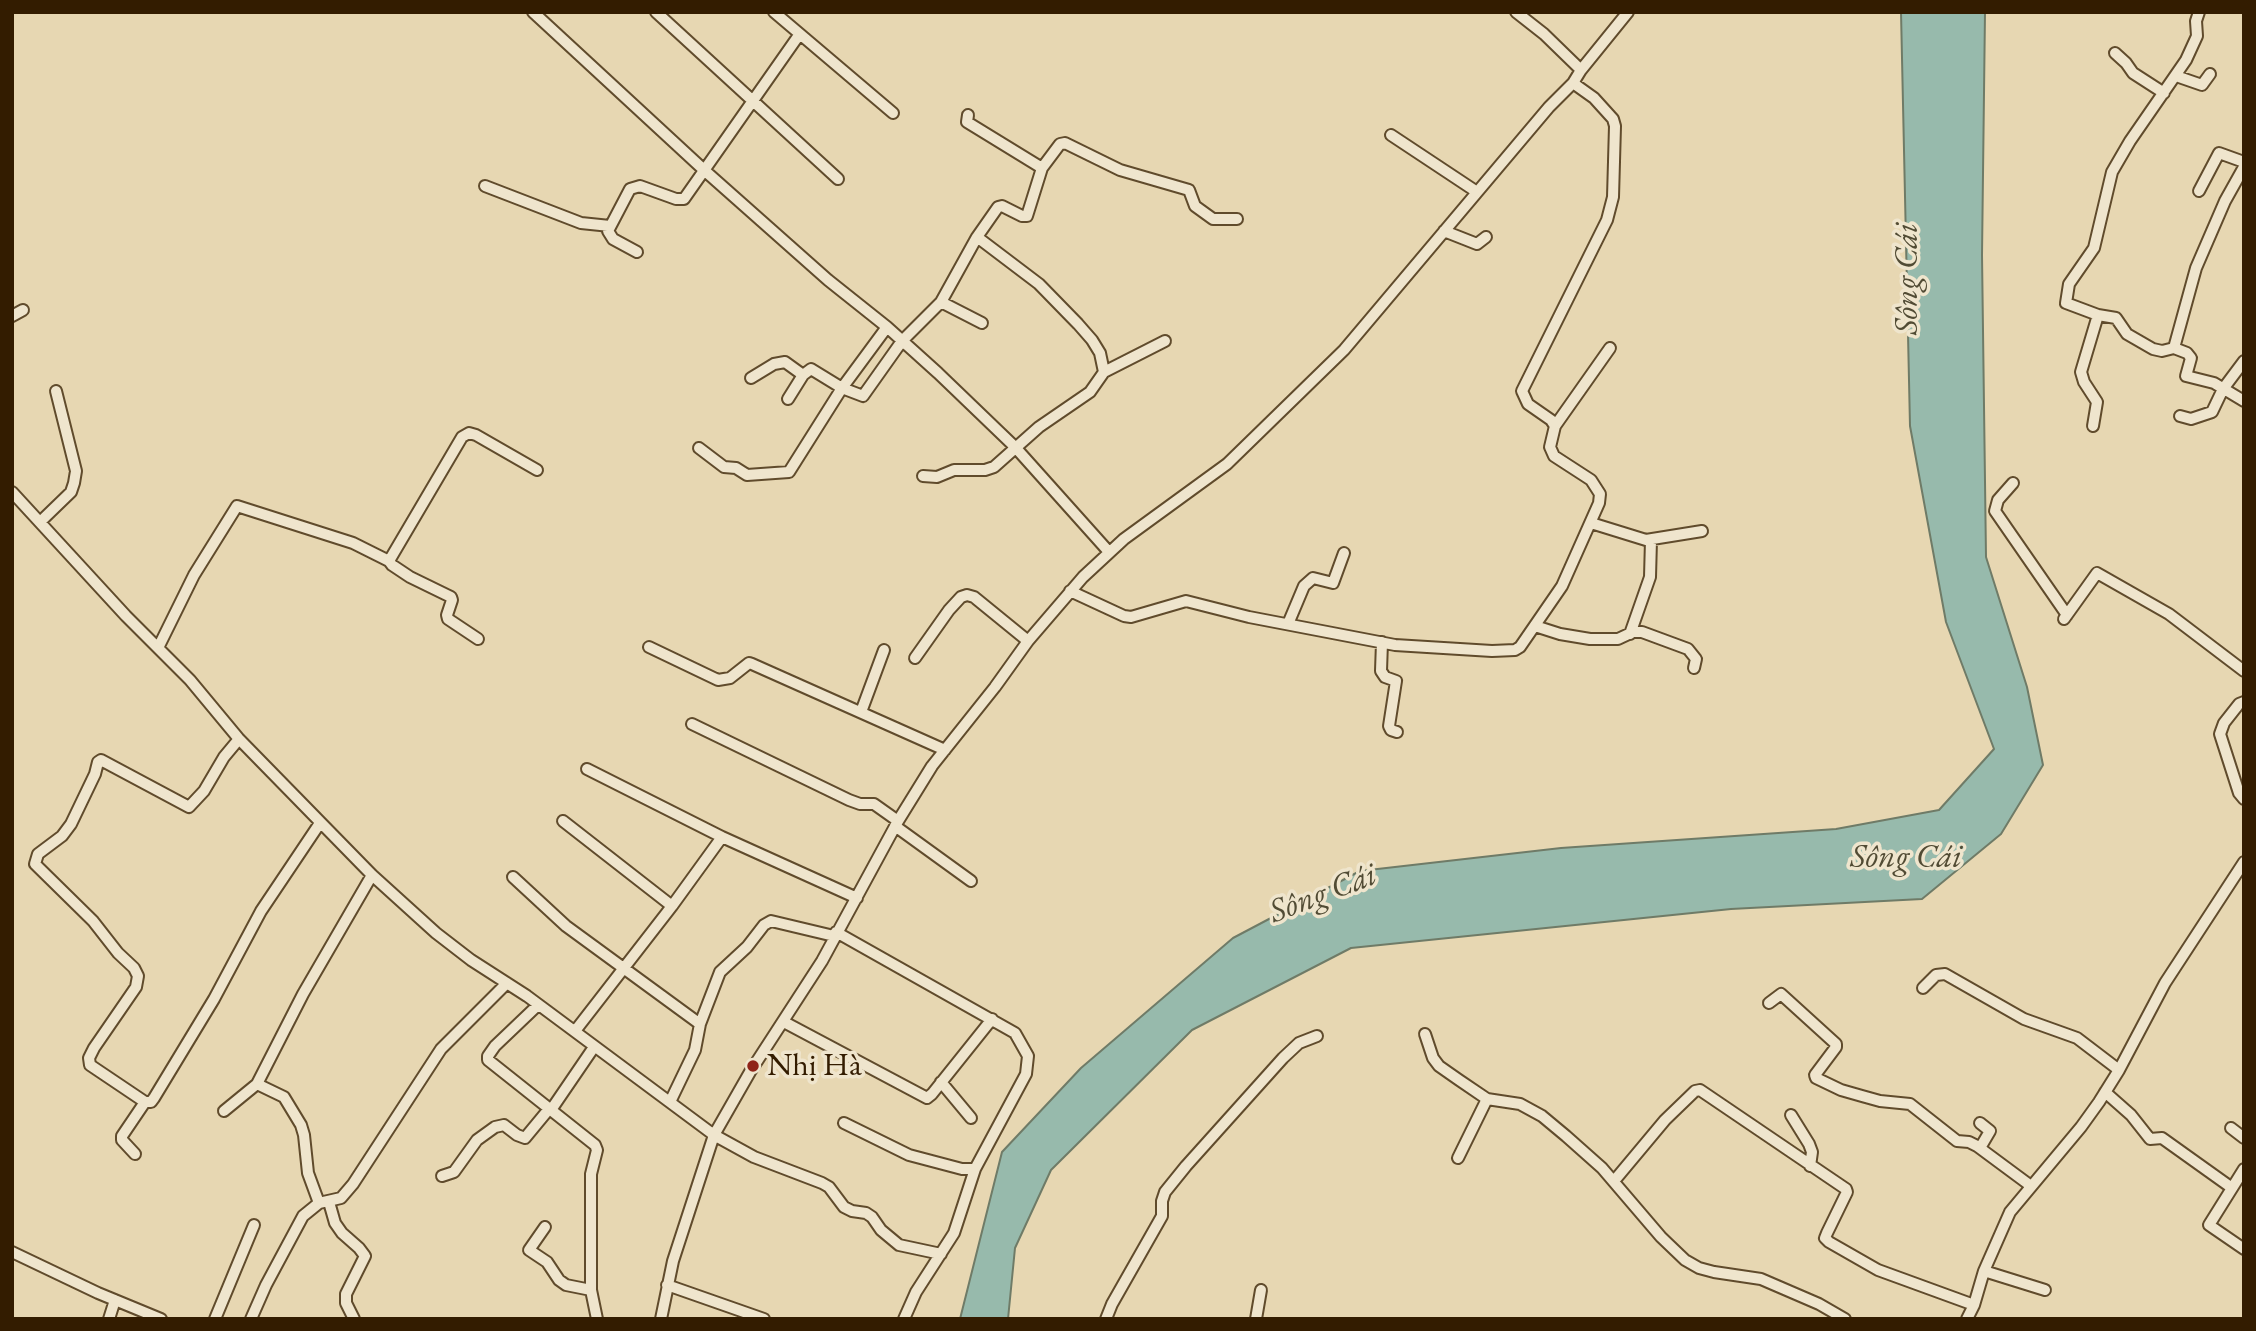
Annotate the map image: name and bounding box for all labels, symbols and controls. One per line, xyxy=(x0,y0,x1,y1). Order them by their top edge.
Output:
water label: Sông Cái xyxy=(1888,223,1928,335)
water label: Sông Cái xyxy=(1850,838,1962,878)
water label: Sông Cái xyxy=(1264,855,1382,933)
place label: Nhị Hà xyxy=(767,1047,862,1085)
marker: Nhị Hà xyxy=(745,1058,761,1074)

